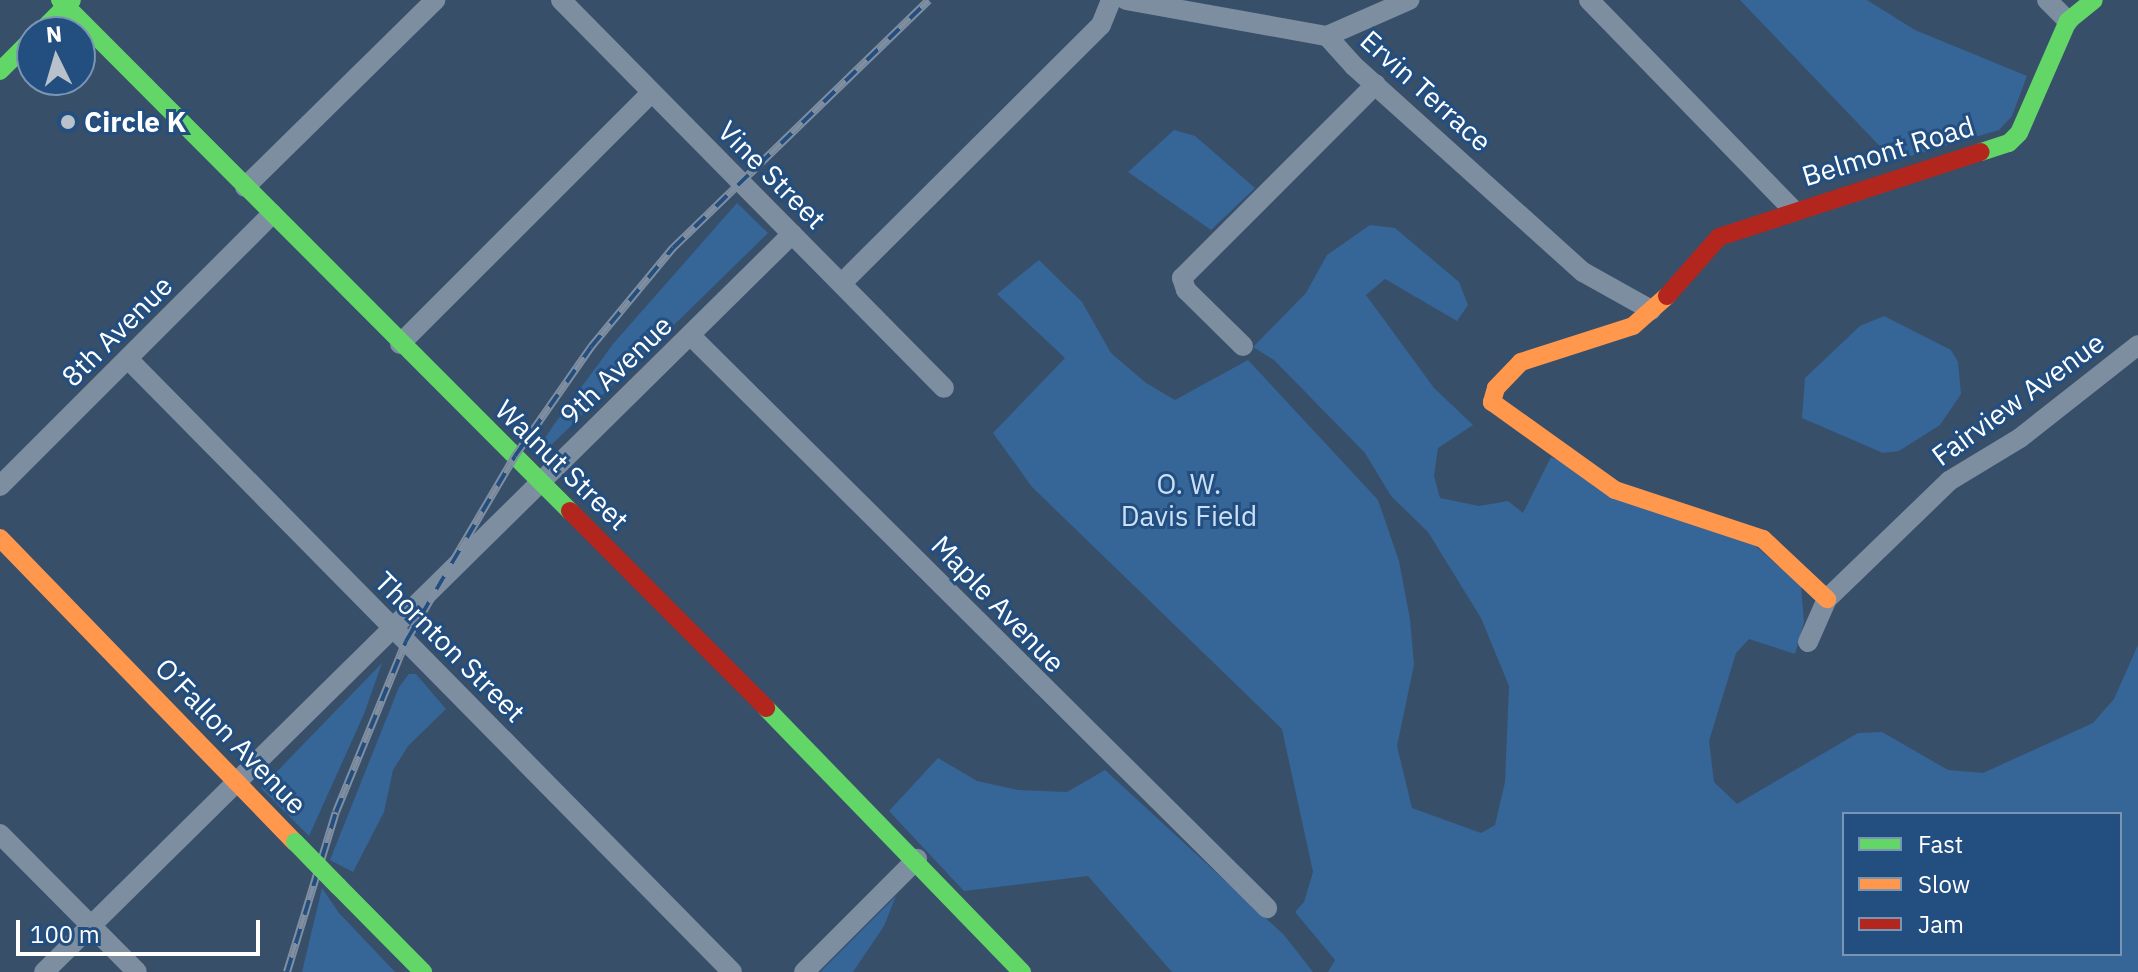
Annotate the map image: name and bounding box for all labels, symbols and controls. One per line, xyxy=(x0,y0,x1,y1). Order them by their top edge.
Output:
north arrow xyxy=(16,16,96,96)
text: N xyxy=(45,18,63,49)
street label: Ervin Terrace xyxy=(1354,24,1498,158)
place label: Circle K xyxy=(84,105,186,139)
street label: Belmont Road xyxy=(1798,109,1978,193)
marker: Circle K xyxy=(59,113,77,131)
street label: Vine Street xyxy=(711,114,833,236)
street label: 8th Avenue xyxy=(55,269,179,393)
street label: 9th Avenue xyxy=(553,308,679,432)
street label: Fairview Avenue xyxy=(1925,325,2111,473)
street label: Walnut Street xyxy=(488,393,636,537)
park label: O. W. Davis Field xyxy=(1121,467,1257,533)
street label: Maple Avenue xyxy=(924,529,1072,679)
street label: Thornton Street xyxy=(368,565,532,729)
street label: O’Fallon Avenue xyxy=(148,651,314,821)
legend xyxy=(1842,812,2122,956)
text: Fast xyxy=(1918,828,1963,860)
text: Slow xyxy=(1918,868,1970,900)
scale bar xyxy=(20,904,264,954)
text: Jam xyxy=(1918,908,1964,940)
text: 100 m xyxy=(30,918,100,950)

